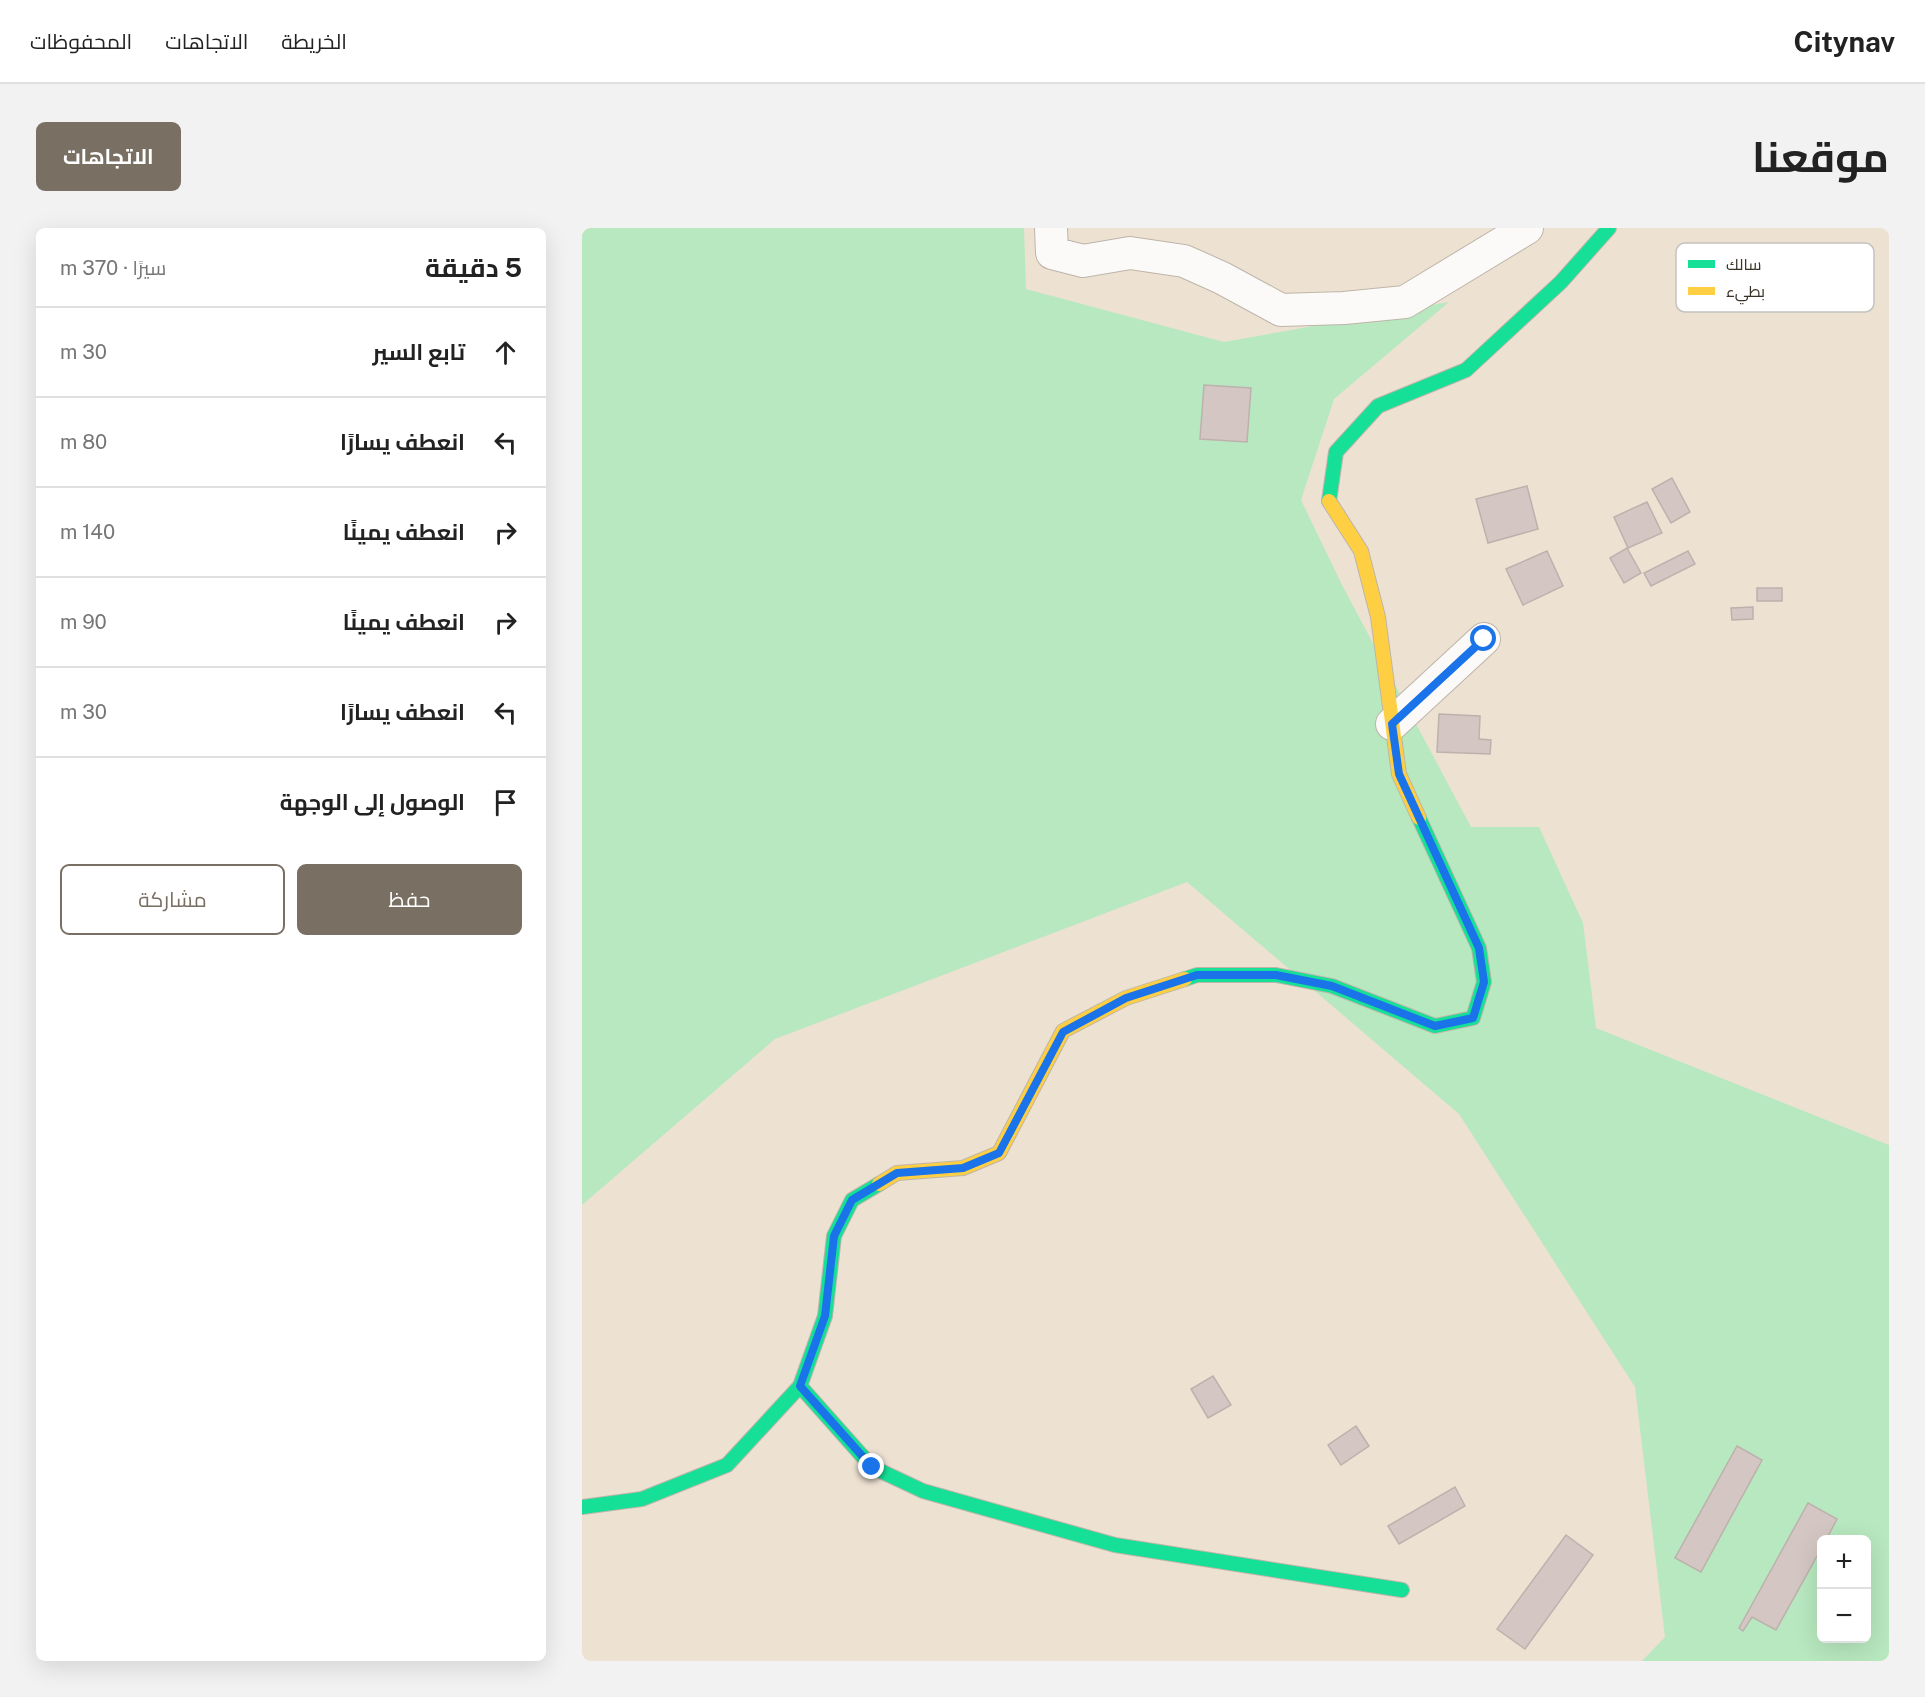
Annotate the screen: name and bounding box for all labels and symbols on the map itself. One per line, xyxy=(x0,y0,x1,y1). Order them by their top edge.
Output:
legend xyxy=(1676,243,1874,312)
text: سالك xyxy=(1726,255,1761,274)
text: بطيء xyxy=(1726,282,1765,305)
route start xyxy=(1470,625,1496,651)
route end xyxy=(858,1453,884,1479)

